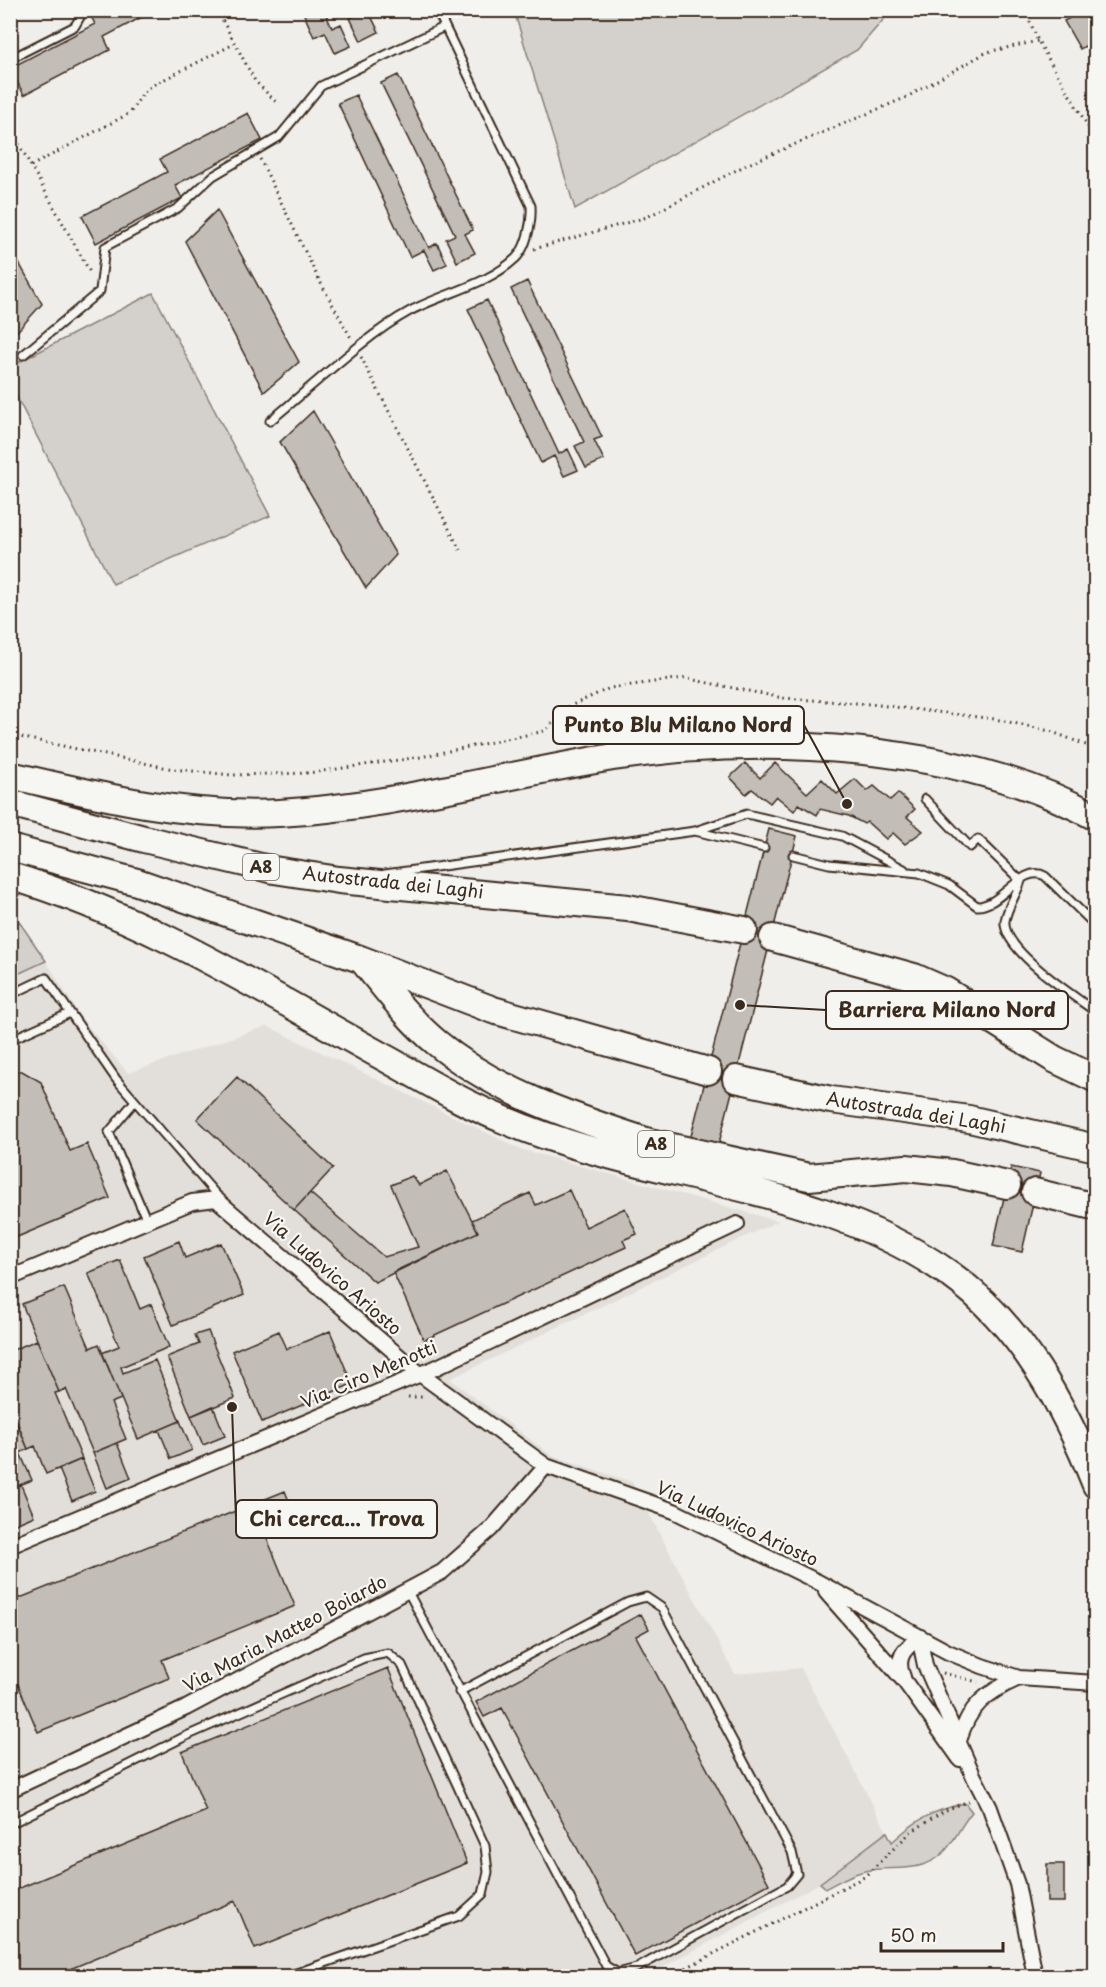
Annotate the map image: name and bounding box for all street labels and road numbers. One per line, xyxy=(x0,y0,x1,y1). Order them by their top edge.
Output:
road number: A8 xyxy=(243,854,279,880)
street label: Autostrada dei Laghi xyxy=(301,859,485,904)
street label: Autostrada dei Laghi xyxy=(824,1084,1008,1139)
road number: A8 xyxy=(638,1131,674,1157)
street label: Via Ludovico Ariosto xyxy=(258,1205,408,1341)
street label: Via Ciro Menotti xyxy=(296,1333,441,1414)
street label: Via Ludovico Ariosto xyxy=(652,1473,823,1572)
street label: Via Maria Matteo Boiardo xyxy=(178,1567,391,1698)

